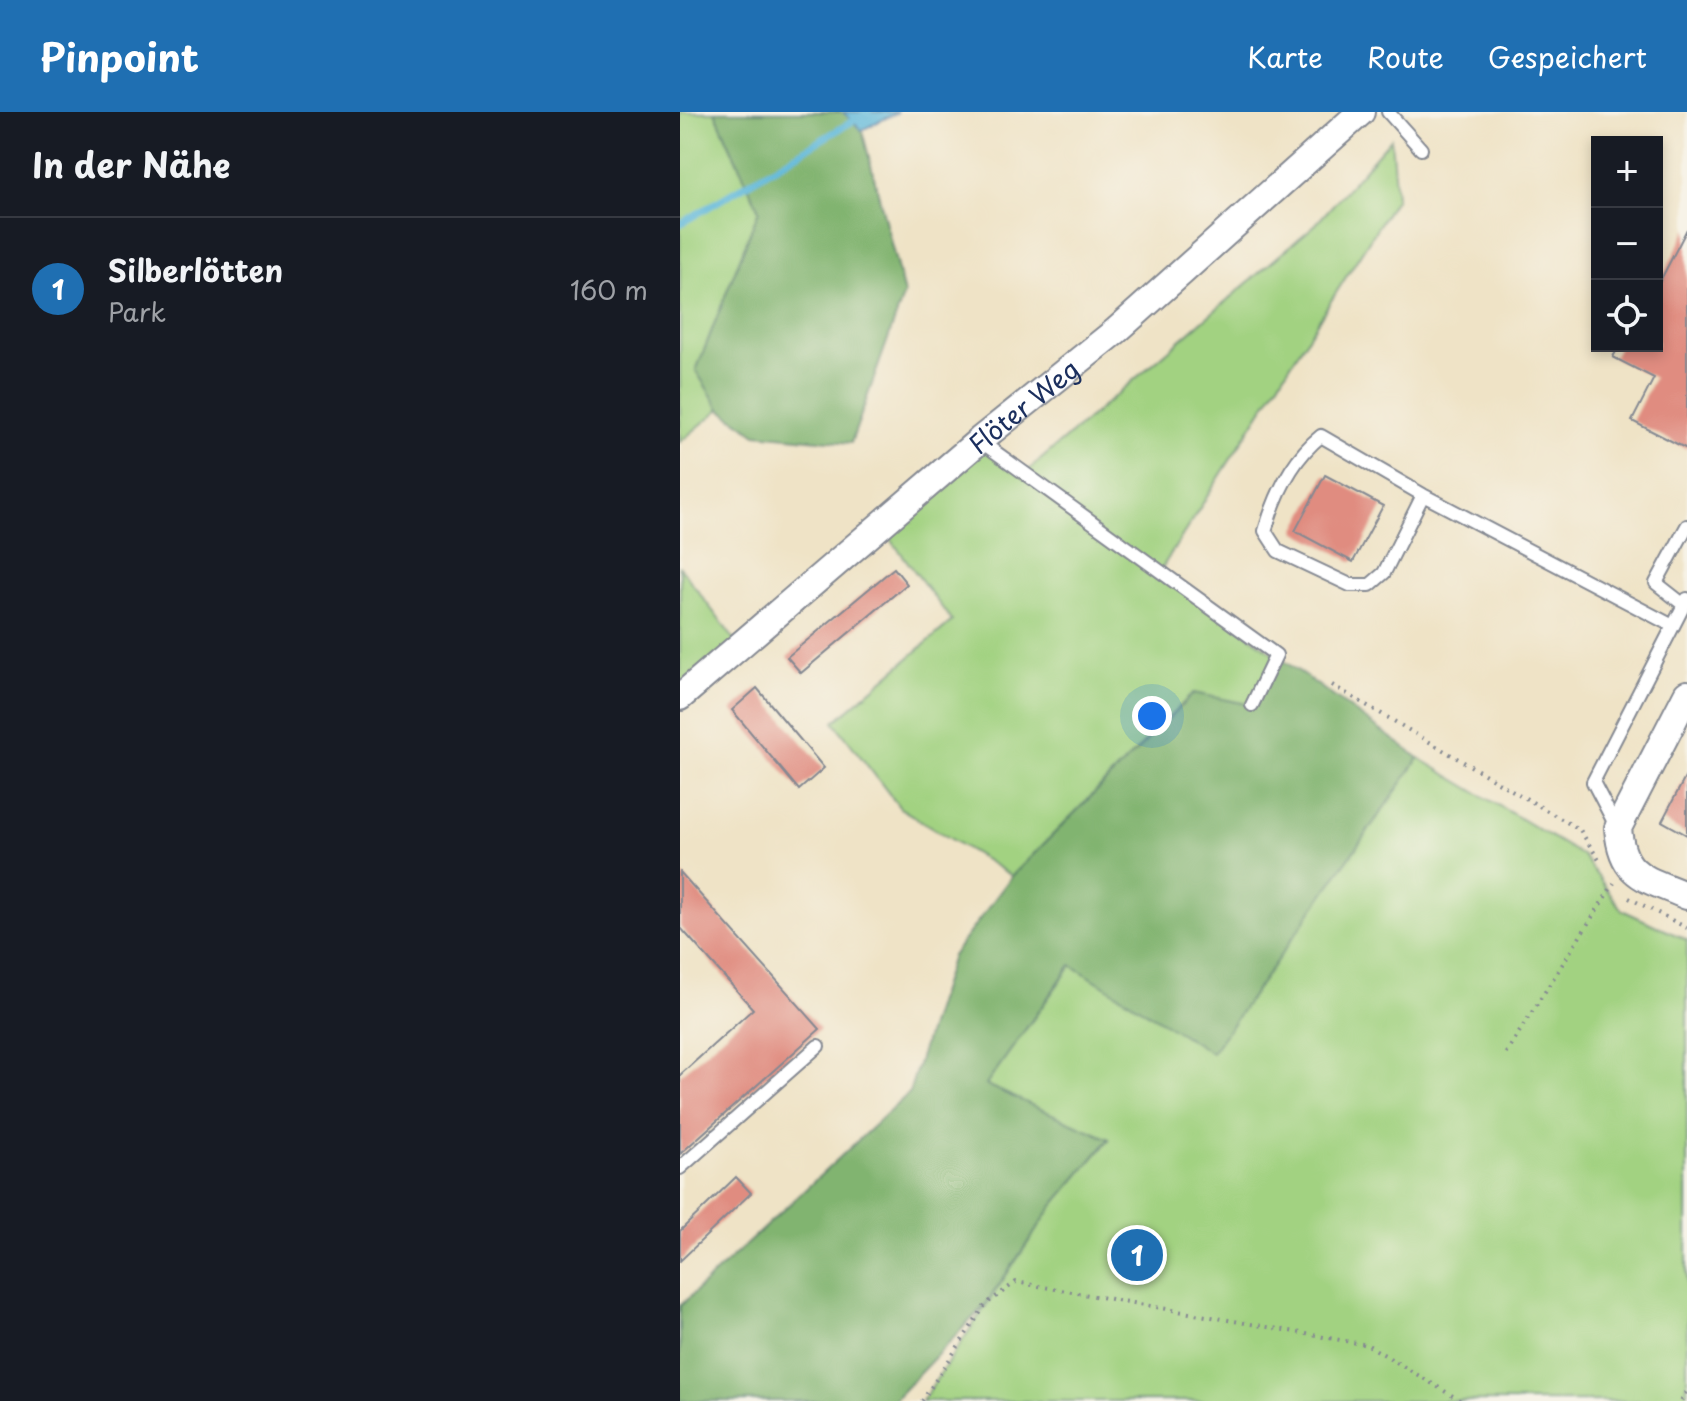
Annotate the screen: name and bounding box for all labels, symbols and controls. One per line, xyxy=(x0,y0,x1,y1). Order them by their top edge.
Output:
text: Pinpoint xyxy=(40,28,199,85)
text: Karte xyxy=(1247,35,1323,78)
text: Route xyxy=(1367,35,1444,78)
text: Gespeichert xyxy=(1488,35,1647,78)
map controls xyxy=(1591,136,1663,352)
button: + xyxy=(1591,136,1663,208)
text: In der Nähe xyxy=(32,138,230,190)
button: − xyxy=(1591,208,1663,280)
text: Silberlötten xyxy=(108,247,283,292)
text: 1 xyxy=(52,270,64,309)
text: 160 m xyxy=(570,270,648,309)
button: locate xyxy=(1591,280,1663,352)
text: Park xyxy=(108,292,166,331)
street label: Flöter Weg xyxy=(959,349,1087,462)
your location xyxy=(1132,696,1172,736)
pin: 1 xyxy=(1111,1225,1163,1285)

